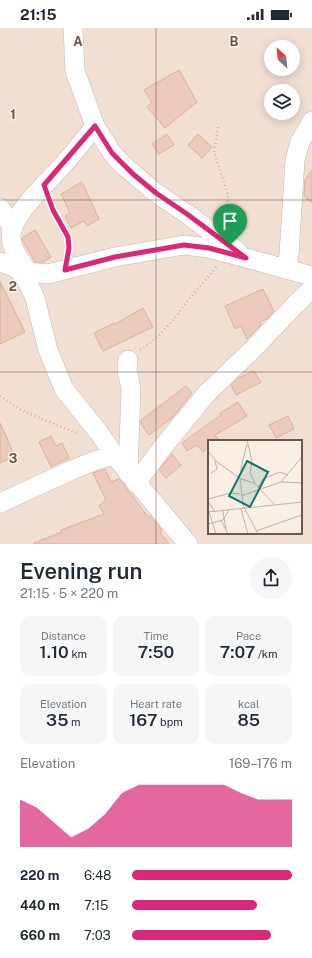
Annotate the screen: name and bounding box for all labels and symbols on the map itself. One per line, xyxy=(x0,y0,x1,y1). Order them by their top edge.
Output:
text: A xyxy=(73,34,83,49)
text: B xyxy=(230,34,239,49)
north arrow xyxy=(264,40,300,76)
text: 1 xyxy=(10,107,16,122)
pin xyxy=(213,204,247,245)
text: 2 xyxy=(9,279,17,294)
inset map xyxy=(208,440,302,534)
text: 3 xyxy=(9,451,18,466)

